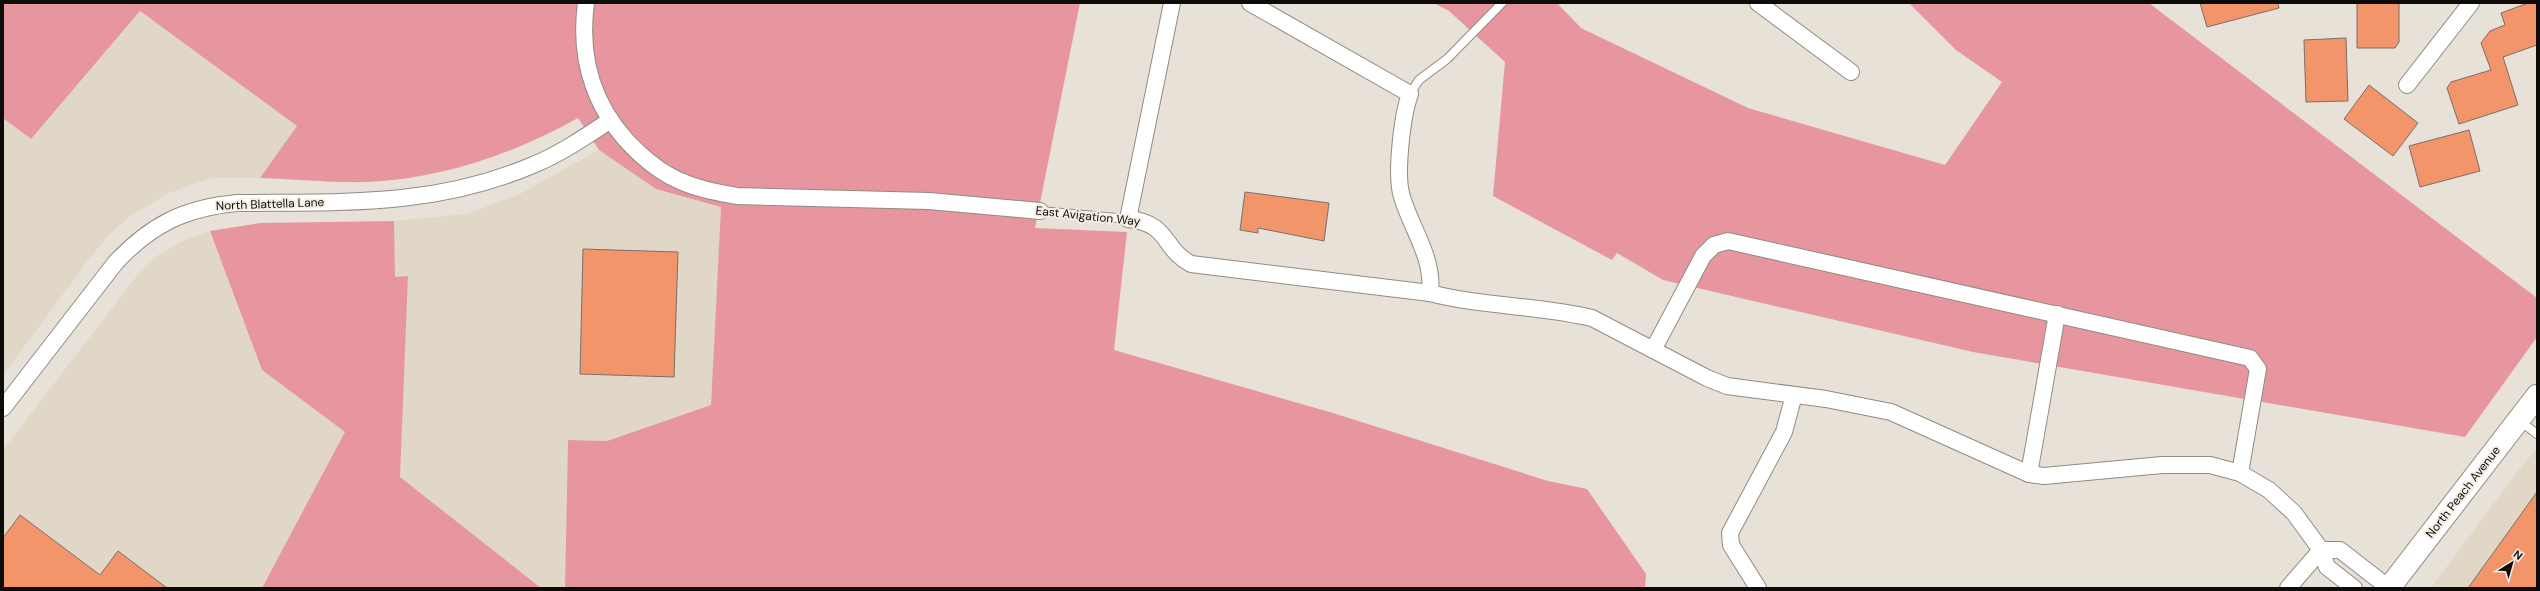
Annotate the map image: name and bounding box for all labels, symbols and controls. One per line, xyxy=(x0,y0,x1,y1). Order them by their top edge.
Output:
street label: North Blattella Lane xyxy=(215,194,325,214)
street label: East Avigation Way xyxy=(1035,203,1142,229)
street label: North Peach Avenue xyxy=(2422,443,2504,541)
north arrow xyxy=(2492,543,2532,583)
text: N xyxy=(2511,547,2525,563)

